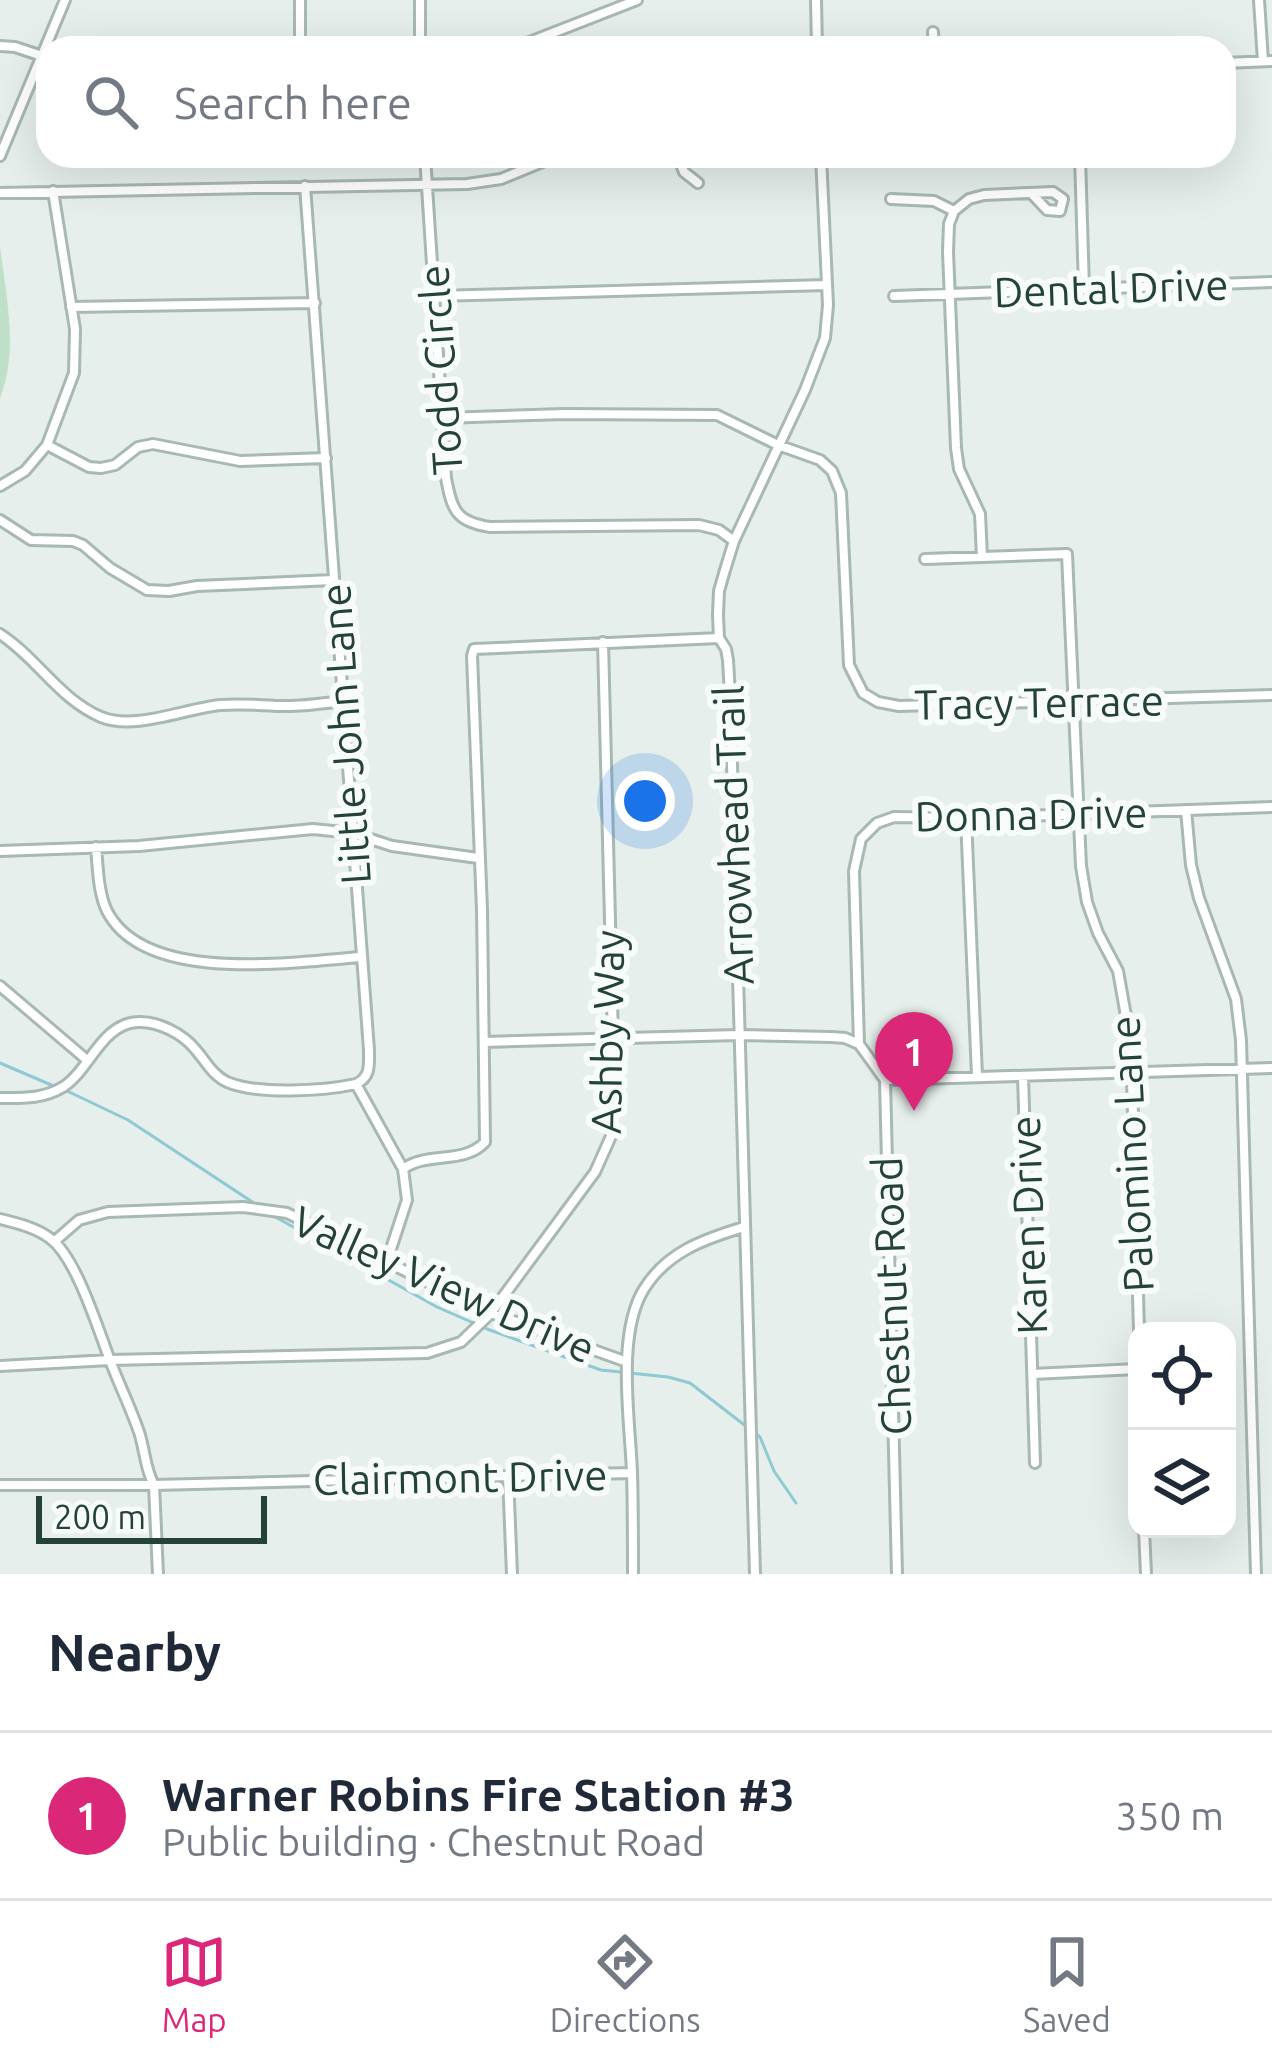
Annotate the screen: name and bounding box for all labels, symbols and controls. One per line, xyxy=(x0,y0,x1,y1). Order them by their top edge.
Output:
search box xyxy=(36,36,1236,168)
icon: search xyxy=(78,69,144,135)
text: Search here xyxy=(174,77,412,128)
street label: Dental Drive xyxy=(993,260,1229,316)
street label: Todd Circle xyxy=(409,264,471,476)
street label: Little John Lane xyxy=(311,582,379,886)
street label: Tracy Terrace xyxy=(914,676,1164,728)
street label: Arrowhead Trail xyxy=(704,684,762,986)
your location xyxy=(615,771,675,831)
street label: Donna Drive xyxy=(914,788,1148,840)
street label: Ashby Way xyxy=(582,929,632,1135)
pin: 1 xyxy=(875,1012,953,1111)
street label: Palomino Lane xyxy=(1100,1015,1162,1293)
street label: Karen Drive xyxy=(1001,1115,1055,1335)
street label: Chestnut Road xyxy=(863,1156,919,1436)
street label: Valley View Drive xyxy=(286,1196,602,1372)
map controls xyxy=(1128,1322,1236,1538)
button: locate xyxy=(1128,1322,1236,1430)
button: layers xyxy=(1128,1430,1236,1538)
street label: Clairmont Drive xyxy=(312,1451,608,1503)
scale bar xyxy=(36,1490,267,1543)
text: 200 m xyxy=(54,1498,146,1535)
text: Nearby xyxy=(48,1623,221,1681)
text: Warner Robins Fire Station #3 xyxy=(162,1769,795,1820)
text: 1 xyxy=(76,1794,98,1837)
text: 350 m xyxy=(1115,1794,1224,1837)
text: Public building · Chestnut Road xyxy=(162,1820,705,1863)
tab: Map xyxy=(161,1929,227,2038)
tab: Directions xyxy=(550,1929,700,2038)
tab: Saved xyxy=(1023,1929,1111,2038)

